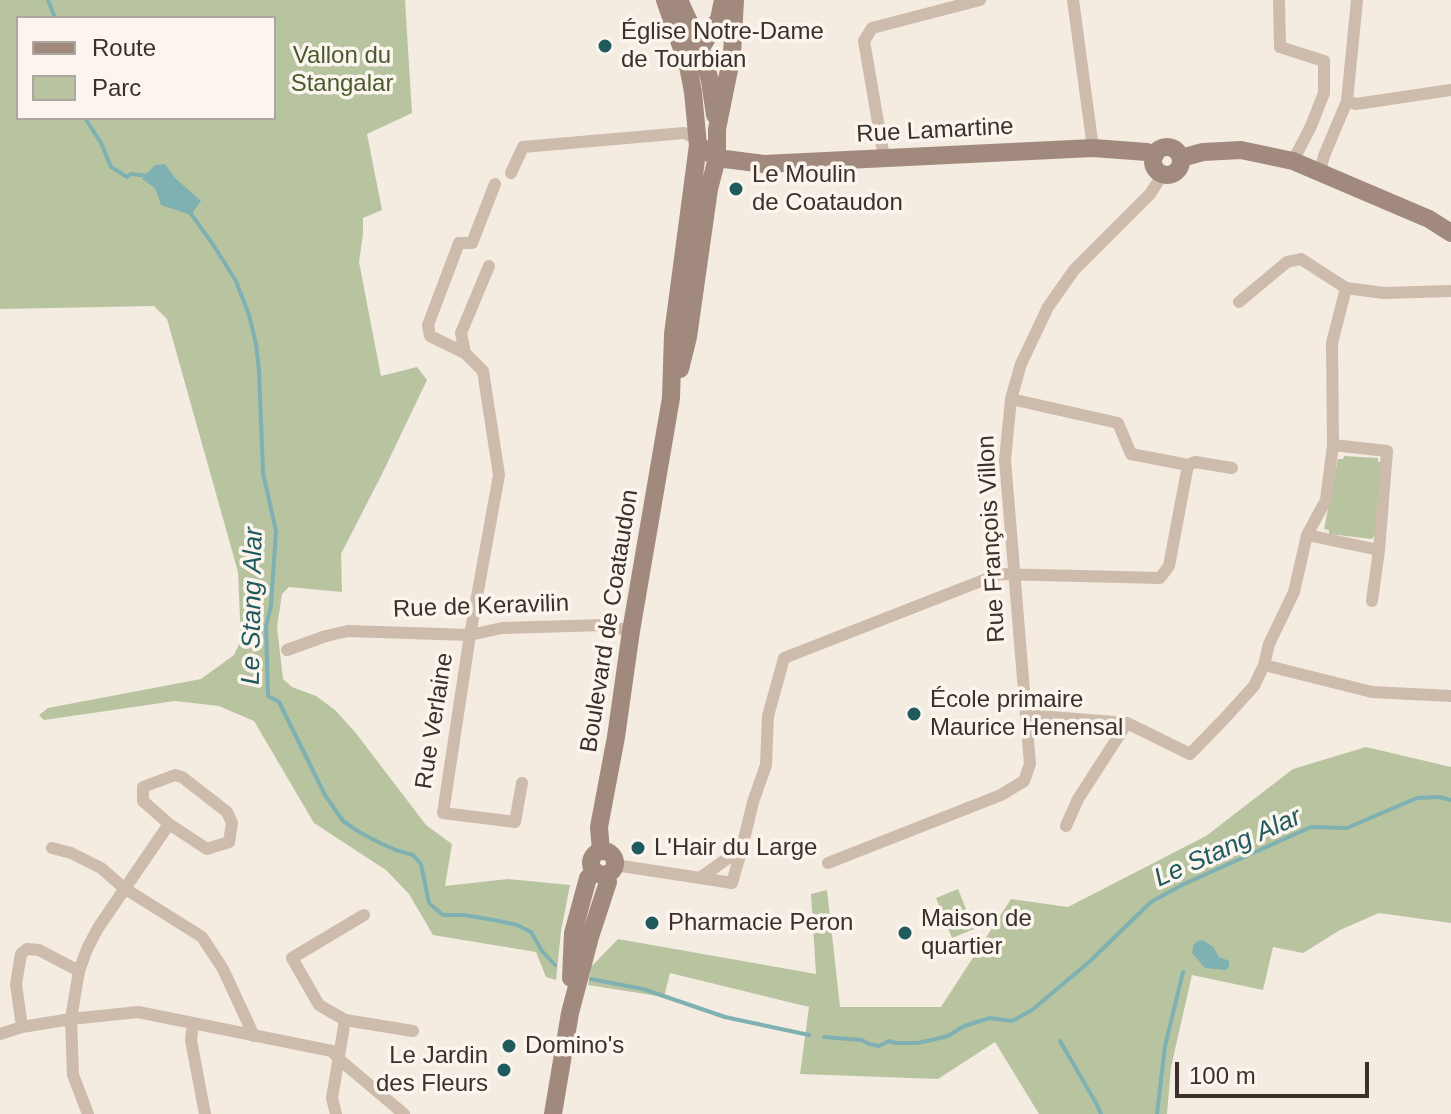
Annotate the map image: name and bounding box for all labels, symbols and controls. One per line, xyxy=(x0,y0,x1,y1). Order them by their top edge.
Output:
legend xyxy=(16,16,276,120)
place label: Église Notre-Dame de Tourbian xyxy=(621,18,824,74)
text: Route xyxy=(92,34,156,61)
marker: Église Notre-Dame de Tourbian xyxy=(596,37,614,55)
park label: Vallon du Stangalar xyxy=(291,42,393,98)
text: Parc xyxy=(92,74,141,101)
street label: Rue Lamartine xyxy=(856,113,1014,149)
place label: Le Moulin de Coataudon xyxy=(752,161,903,217)
marker: Le Moulin de Coataudon xyxy=(727,180,745,198)
street label: Rue François Villon xyxy=(972,435,1012,643)
street label: Boulevard de Coataudon xyxy=(575,488,645,754)
water label: Le Stang Alar xyxy=(236,527,270,685)
street label: Rue de Keravilin xyxy=(393,590,569,624)
street label: Rue Verlaine xyxy=(410,651,460,791)
place label: École primaire Maurice Henensal xyxy=(930,686,1123,742)
marker: École primaire Maurice Henensal xyxy=(905,705,923,723)
water label: Le Stang Alar xyxy=(1150,802,1306,894)
place label: L'Hair du Large xyxy=(654,834,817,862)
marker: L'Hair du Large xyxy=(629,839,647,857)
place label: Maison de quartier xyxy=(921,905,1032,961)
place label: Pharmacie Peron xyxy=(668,909,853,937)
marker: Pharmacie Peron xyxy=(643,914,661,932)
marker: Maison de quartier xyxy=(896,924,914,942)
place label: Domino's xyxy=(525,1032,624,1060)
marker: Domino's xyxy=(500,1037,518,1055)
place label: Le Jardin des Fleurs xyxy=(376,1042,488,1098)
scale bar xyxy=(1179,1046,1373,1096)
marker: Le Jardin des Fleurs xyxy=(495,1061,513,1079)
text: 100 m xyxy=(1189,1062,1256,1089)

